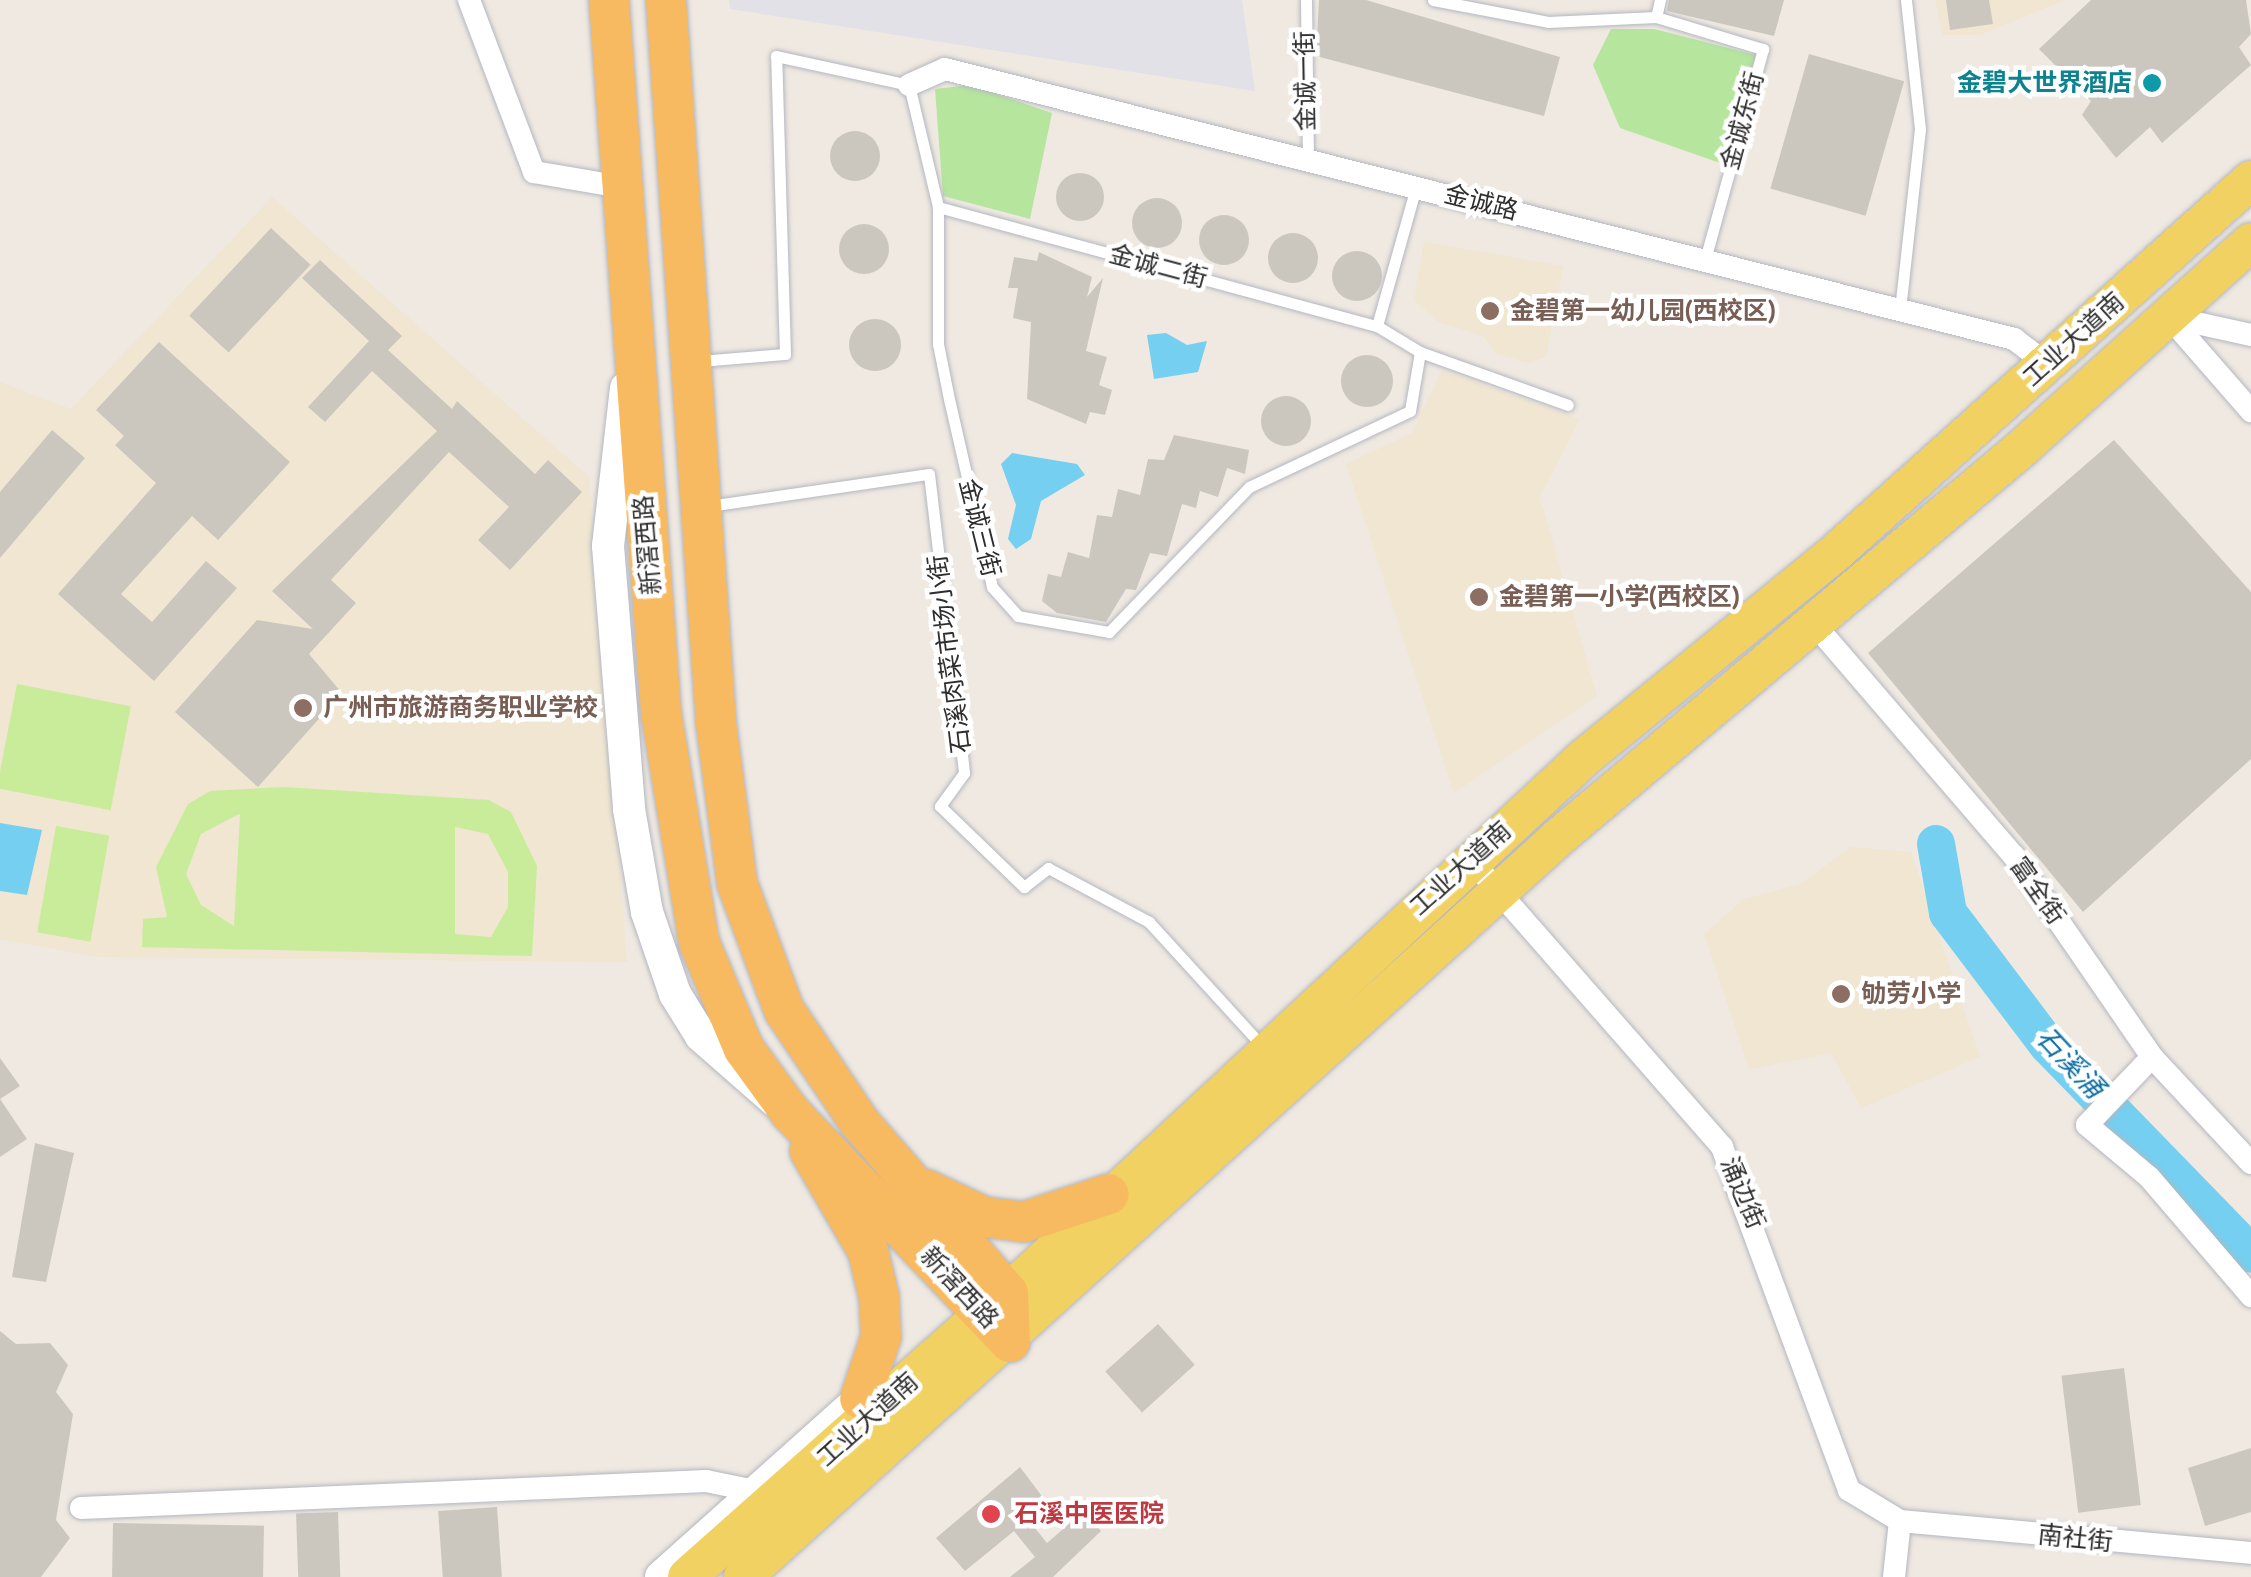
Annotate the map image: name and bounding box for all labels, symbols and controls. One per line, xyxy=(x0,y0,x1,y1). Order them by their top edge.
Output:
street label: 金诚一街 xyxy=(1290,31,1322,131)
place label: 金碧大世界酒店 xyxy=(1957,68,2132,98)
street label: 金诚东街 xyxy=(1716,69,1770,173)
marker: 金碧大世界酒店 xyxy=(2141,72,2163,94)
street label: 金诚路 xyxy=(1441,179,1521,227)
street label: 金诚二街 xyxy=(1106,240,1210,294)
street label: 工业大道南 xyxy=(2018,287,2130,393)
place label: 金碧第一幼儿园(西校区) xyxy=(1510,296,1776,326)
marker: 金碧第一幼儿园(西校区) xyxy=(1479,300,1501,322)
street label: 金诚三街 xyxy=(952,476,1006,580)
street label: 新滘西路 xyxy=(629,494,667,596)
street label: 石溪肉菜市场小街 xyxy=(923,553,977,755)
place label: 金碧第一小学(西校区) xyxy=(1499,582,1740,612)
marker: 金碧第一小学(西校区) xyxy=(1468,586,1490,608)
place label: 广州市旅游商务职业学校 xyxy=(323,693,598,723)
marker: 广州市旅游商务职业学校 xyxy=(292,697,314,719)
street label: 工业大道南 xyxy=(1405,816,1517,922)
street label: 富全街 xyxy=(2003,852,2071,930)
place label: 劬劳小学 xyxy=(1861,979,1961,1009)
marker: 劬劳小学 xyxy=(1830,983,1852,1005)
water label: 石溪涌 xyxy=(2029,1021,2111,1105)
street label: 涌边街 xyxy=(1714,1153,1770,1233)
street label: 新滘西路 xyxy=(914,1241,1004,1335)
street label: 工业大道南 xyxy=(812,1367,924,1473)
place label: 石溪中医医院 xyxy=(1014,1499,1164,1529)
marker: 石溪中医医院 xyxy=(978,1501,1004,1527)
street label: 南社街 xyxy=(2036,1520,2114,1558)

